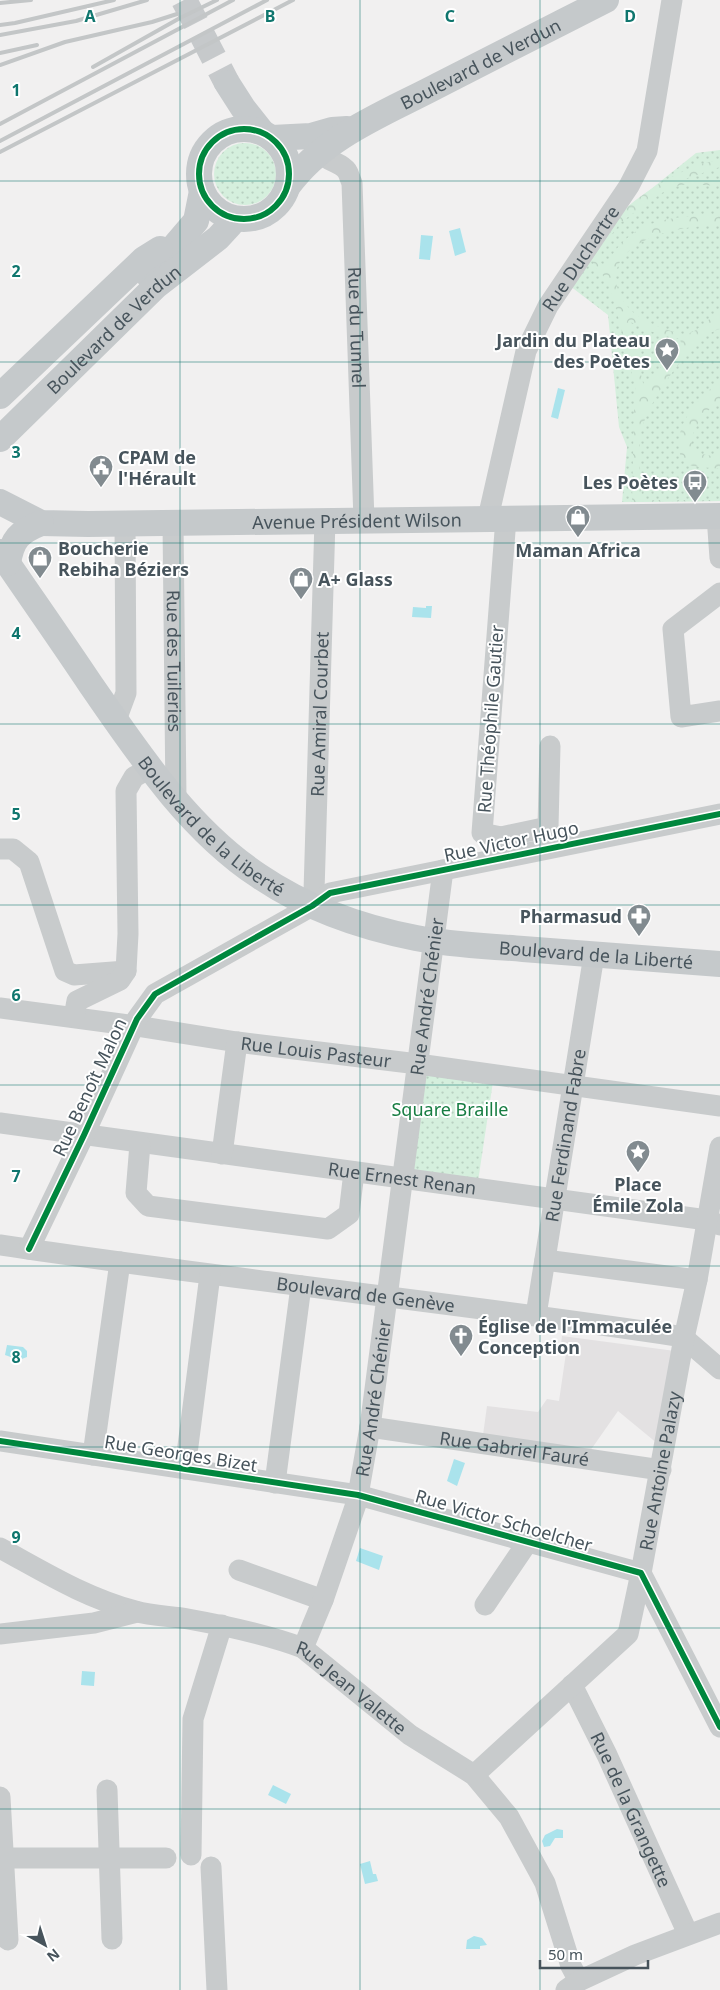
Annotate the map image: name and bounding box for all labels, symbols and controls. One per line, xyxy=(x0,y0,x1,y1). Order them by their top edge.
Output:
text: A xyxy=(84,5,96,27)
text: B xyxy=(265,5,275,27)
text: C xyxy=(445,5,455,27)
text: D xyxy=(624,5,636,27)
street label: Boulevard de Verdun xyxy=(396,13,565,115)
text: 1 xyxy=(11,79,21,101)
street label: Rue Duchartre xyxy=(536,201,624,316)
street label: Boulevard de Verdun xyxy=(41,259,186,399)
text: 2 xyxy=(11,260,21,282)
street label: Rue du Tunnel xyxy=(343,266,371,389)
place label: Jardin du Plateau des Poètes xyxy=(494,328,650,373)
place icon: Jardin du Plateau des Poètes xyxy=(654,337,680,371)
text: 3 xyxy=(11,441,21,463)
place label: CPAM de l'Hérault xyxy=(118,445,196,490)
public building icon: CPAM de l'Hérault xyxy=(88,454,114,488)
bus stop icon: Les Poètes xyxy=(682,469,708,503)
place label: Les Poètes xyxy=(583,470,678,494)
shop icon: Maman Africa xyxy=(565,504,591,538)
street label: Avenue Président Wilson xyxy=(252,507,462,534)
place label: Boucherie Rebiha Béziers xyxy=(58,536,189,581)
place label: Maman Africa xyxy=(515,538,641,562)
shop icon: Boucherie Rebiha Béziers xyxy=(27,545,53,579)
shop icon: A+ Glass xyxy=(288,566,314,600)
place label: A+ Glass xyxy=(318,567,393,591)
street label: Rue des Tuileries xyxy=(162,590,187,732)
text: 4 xyxy=(11,622,21,644)
street label: Rue Théophile Gautier xyxy=(471,623,509,814)
street label: Rue Amiral Courbet xyxy=(305,631,334,797)
street label: Boulevard de la Liberté xyxy=(133,751,289,901)
text: 5 xyxy=(11,803,21,825)
street label: Rue Victor Hugo xyxy=(441,815,581,867)
pharmacy icon: Pharmasud xyxy=(626,903,652,937)
place label: Pharmasud xyxy=(520,904,622,928)
street label: Rue André Chénier xyxy=(404,916,449,1077)
street label: Boulevard de la Liberté xyxy=(498,935,694,974)
text: 6 xyxy=(11,984,21,1006)
street label: Rue Benoît Malon xyxy=(46,1014,132,1160)
street label: Rue Louis Pasteur xyxy=(239,1031,393,1073)
street label: Rue Ferdinand Fabre xyxy=(539,1047,591,1224)
park label: Square Braille xyxy=(391,1097,509,1121)
place icon: Place Émile Zola xyxy=(625,1139,651,1173)
street label: Rue Ernest Renan xyxy=(327,1156,478,1200)
text: 7 xyxy=(11,1165,21,1187)
place label: Place Émile Zola xyxy=(592,1172,684,1217)
street label: Boulevard de Genève xyxy=(275,1271,456,1317)
place label: Église de l'Immaculée Conception xyxy=(478,1314,672,1359)
street label: Rue André Chénier xyxy=(349,1317,396,1479)
church icon: Église de l'Immaculée Conception xyxy=(448,1323,474,1357)
text: 8 xyxy=(11,1346,21,1368)
street label: Rue Antoine Palazy xyxy=(633,1389,686,1552)
street label: Rue Gabriel Fauré xyxy=(438,1425,591,1471)
street label: Rue Georges Bizet xyxy=(103,1429,260,1477)
street label: Rue Victor Schoelcher xyxy=(413,1483,596,1557)
text: 9 xyxy=(11,1526,21,1548)
street label: Rue Jean Valette xyxy=(293,1635,412,1740)
street label: Rue de la Grangette xyxy=(585,1728,677,1891)
north arrow xyxy=(20,1920,70,1970)
scale bar xyxy=(540,1938,648,1970)
text: 50 m xyxy=(548,1944,583,1964)
text: N xyxy=(43,1945,64,1966)

